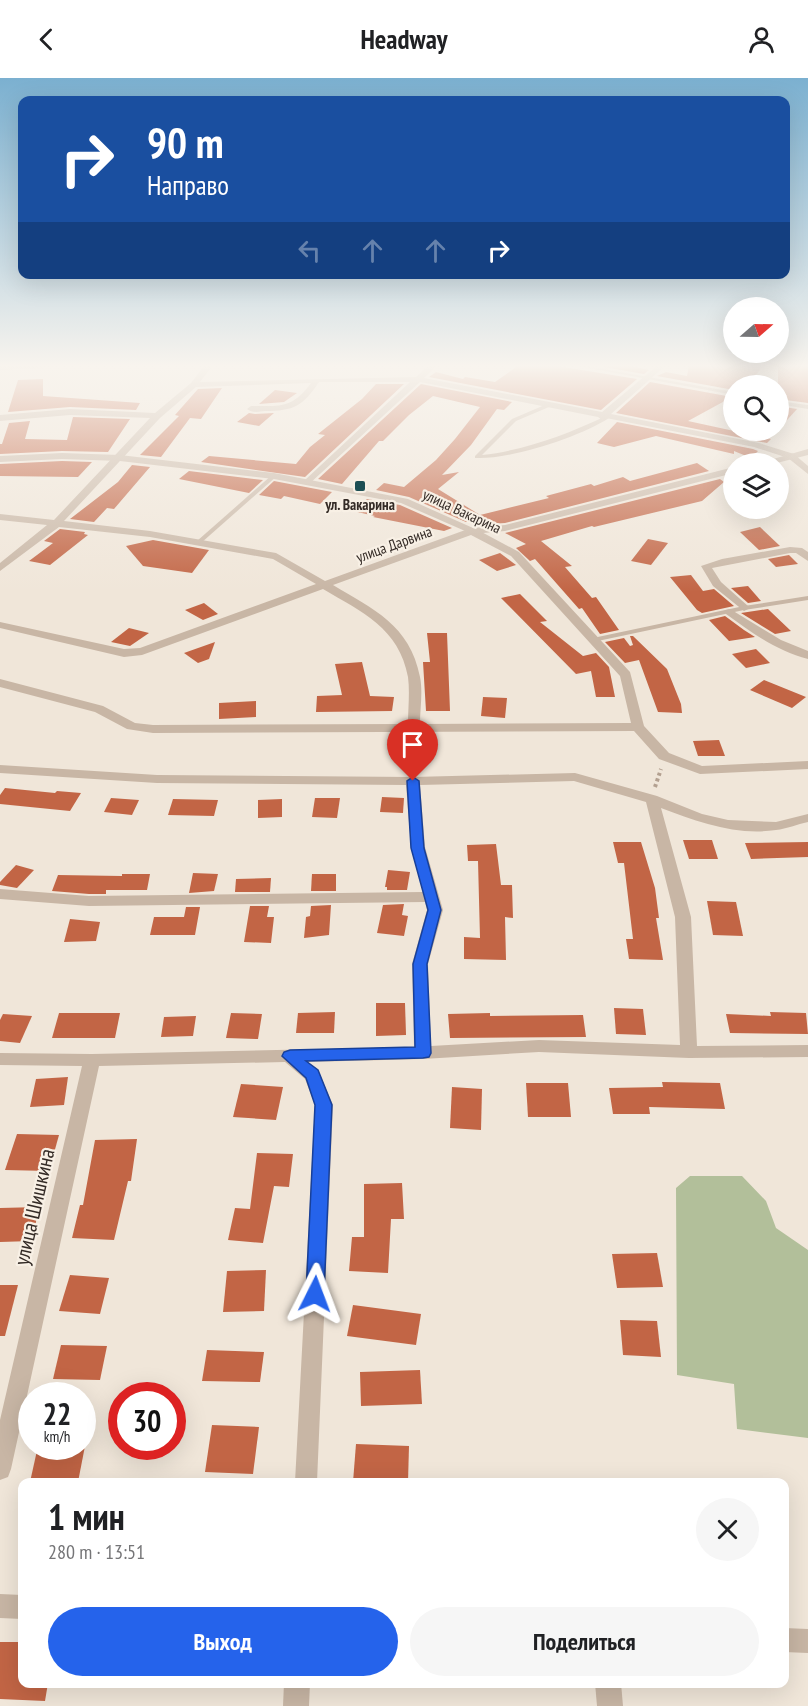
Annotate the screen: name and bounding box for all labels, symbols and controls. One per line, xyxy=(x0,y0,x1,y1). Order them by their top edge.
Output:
text: Headway xyxy=(360,22,448,56)
icon: back xyxy=(30,23,63,56)
icon: person xyxy=(745,23,778,56)
text: 90 m xyxy=(147,115,224,170)
icon: right xyxy=(48,120,126,198)
text: Направо xyxy=(147,168,229,202)
icon: left xyxy=(293,234,326,267)
icon: ahead xyxy=(356,234,389,267)
icon: ahead xyxy=(419,234,452,267)
icon: right xyxy=(482,234,515,267)
north arrow xyxy=(723,297,789,363)
map controls xyxy=(723,297,789,519)
button: search xyxy=(723,375,789,441)
button: layers xyxy=(723,453,789,519)
marker: ул. Вакарина xyxy=(353,479,367,493)
street label: улица Вакарина xyxy=(420,485,504,537)
place label: ул. Вакарина xyxy=(324,495,395,514)
street label: улица Дарвина xyxy=(353,521,435,567)
pin xyxy=(387,719,438,781)
icon: arrive xyxy=(396,728,429,761)
street label: улица Шишкина xyxy=(7,1146,61,1268)
position arrow xyxy=(283,1262,347,1326)
speed limit sign: 30 xyxy=(108,1382,186,1460)
text: 22 xyxy=(43,1394,71,1433)
text: km/h xyxy=(44,1427,70,1446)
text: 1 мин xyxy=(48,1493,125,1540)
button: close xyxy=(696,1498,759,1561)
text: 280 m · 13:51 xyxy=(48,1539,145,1565)
button: Выход xyxy=(48,1607,398,1676)
button: Поделиться xyxy=(410,1607,759,1676)

